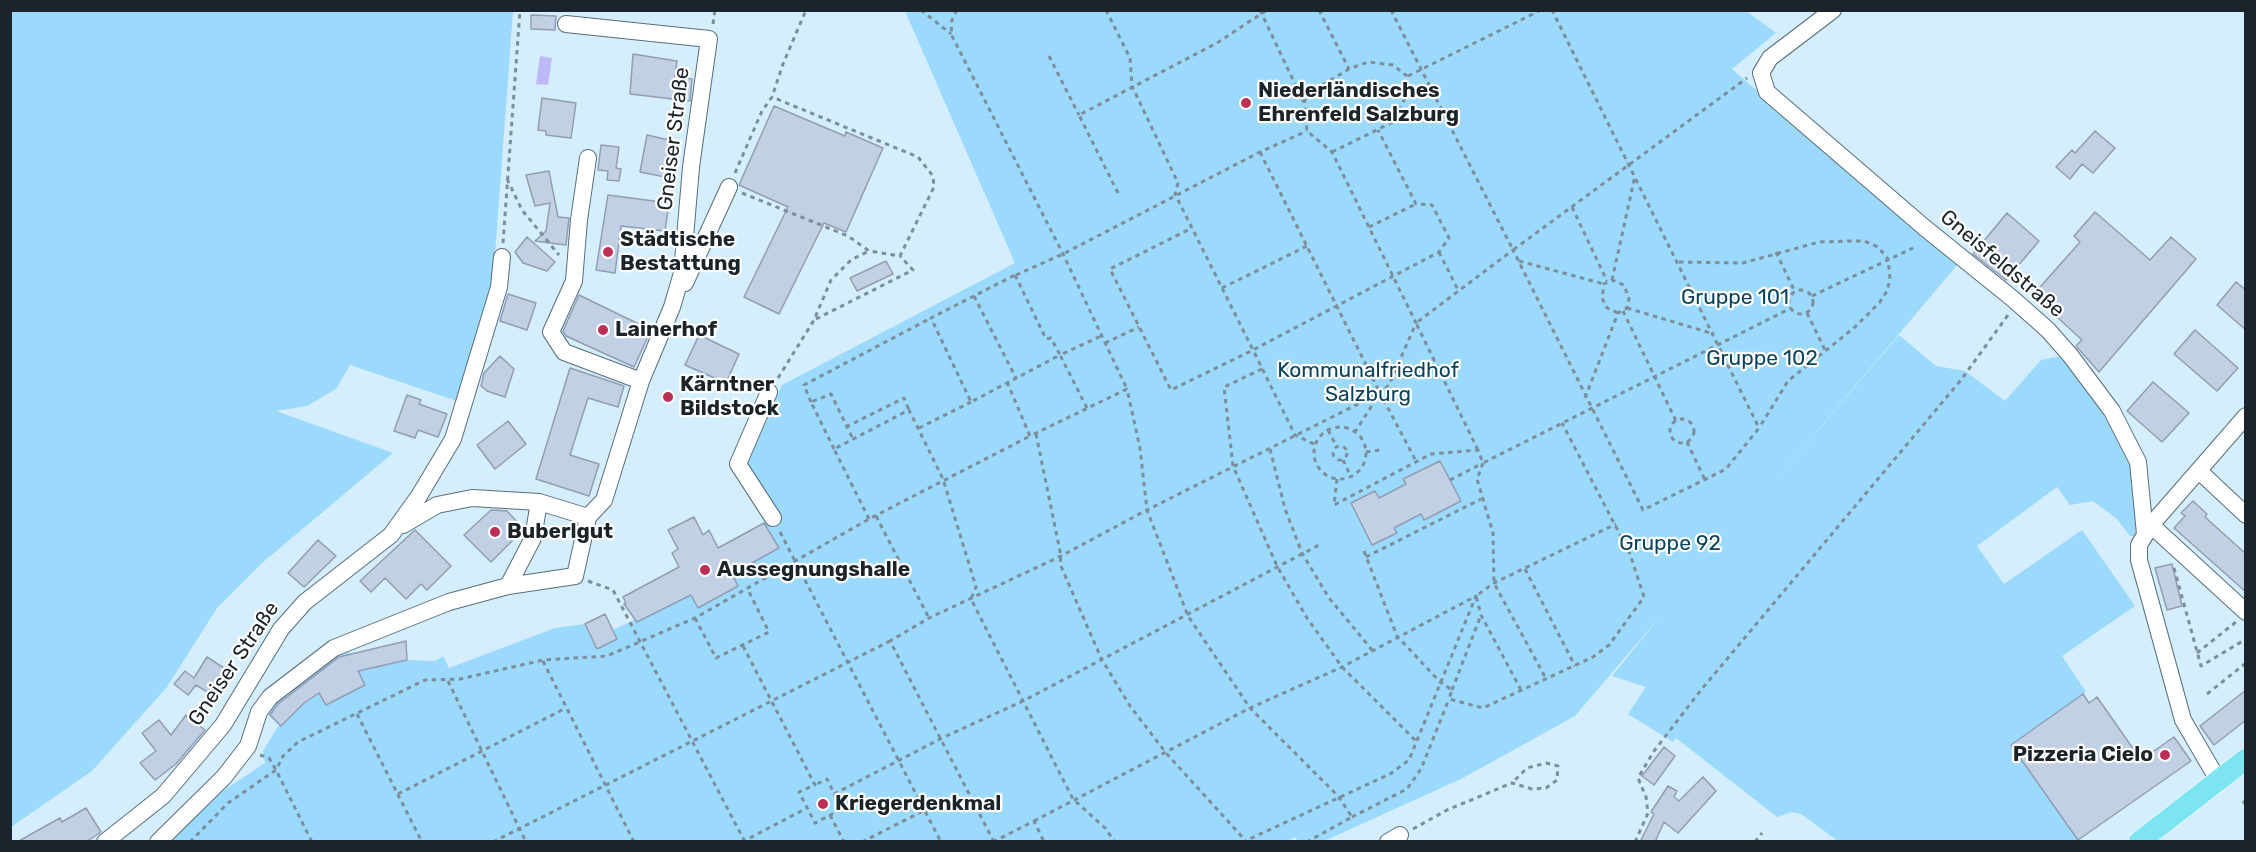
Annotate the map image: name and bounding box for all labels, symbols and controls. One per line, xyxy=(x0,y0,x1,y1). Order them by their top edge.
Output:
street label: Gneiser Straße xyxy=(653,66,695,212)
place label: Niederländisches Ehrenfeld Salzburg xyxy=(1258,78,1459,128)
marker: Niederländisches Ehrenfeld Salzburg xyxy=(1239,96,1253,110)
street label: Gneisfeldstraße xyxy=(1935,205,2069,323)
place label: Städtische Bestattung xyxy=(620,227,741,277)
marker: Städtische Bestattung xyxy=(601,245,615,259)
park label: Gruppe 101 xyxy=(1681,285,1789,311)
place label: Lainerhof xyxy=(615,317,717,343)
marker: Lainerhof xyxy=(596,323,610,337)
park label: Gruppe 102 xyxy=(1706,346,1818,372)
park label: Kommunalfriedhof Salzburg xyxy=(1277,358,1459,408)
place label: Kärntner Bildstock xyxy=(680,372,779,422)
marker: Kärntner Bildstock xyxy=(661,390,675,404)
place label: Buberlgut xyxy=(507,519,613,545)
marker: Buberlgut xyxy=(488,525,502,539)
park label: Gruppe 92 xyxy=(1619,531,1721,557)
place label: Aussegnungshalle xyxy=(717,557,910,583)
marker: Aussegnungshalle xyxy=(698,563,712,577)
street label: Gneiser Straße xyxy=(183,597,285,731)
place label: Pizzeria Cielo xyxy=(2013,742,2153,768)
marker: Pizzeria Cielo xyxy=(2158,748,2172,762)
place label: Kriegerdenkmal xyxy=(835,791,1001,817)
marker: Kriegerdenkmal xyxy=(816,797,830,811)

